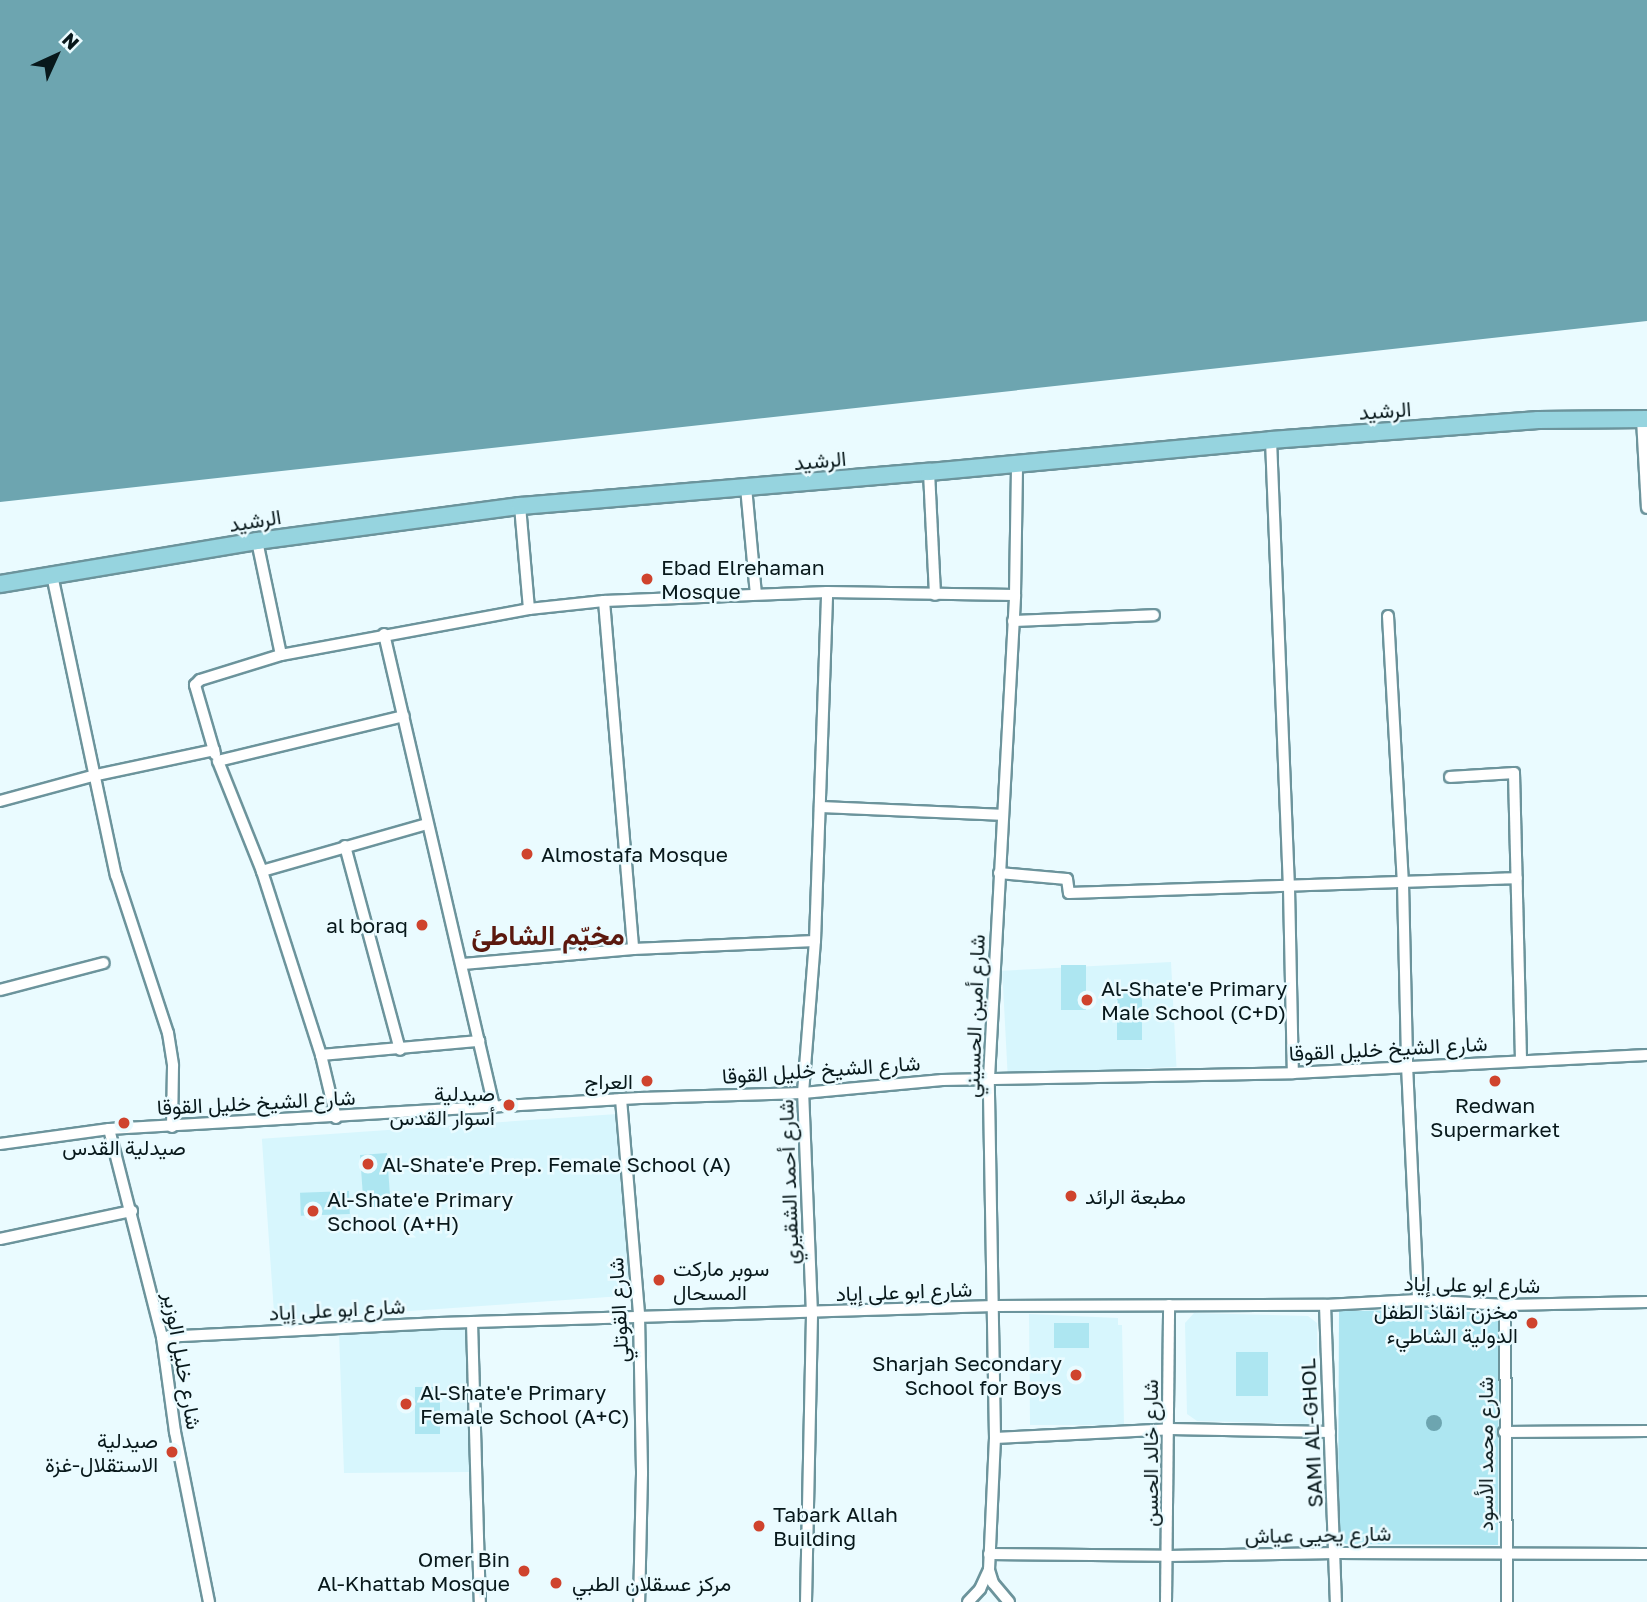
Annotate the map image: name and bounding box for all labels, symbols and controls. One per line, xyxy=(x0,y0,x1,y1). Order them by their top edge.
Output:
north arrow xyxy=(21,21,91,91)
text: N xyxy=(58,28,84,54)
street label: الرشيد xyxy=(1358,396,1412,424)
street label: الرشيد xyxy=(793,445,847,475)
street label: الرشيد xyxy=(227,503,283,537)
place label: Ebad Elrehaman Mosque xyxy=(661,554,825,604)
marker: Ebad Elrehaman Mosque xyxy=(639,571,655,587)
place label: Almostafa Mosque xyxy=(541,841,728,867)
marker: Almostafa Mosque xyxy=(519,846,535,862)
place label: al boraq xyxy=(326,912,408,938)
marker: al boraq xyxy=(414,917,430,933)
district label: مخيّم الشاطئ xyxy=(471,918,625,952)
street label: شارع أمين الحسيني xyxy=(959,934,989,1098)
place label: Al-Shate'e Primary Male School (C+D) xyxy=(1101,975,1287,1025)
marker: Al-Shate'e Primary Male School (C+D) xyxy=(1079,992,1095,1008)
street label: شارع الشيخ خليل القوقا xyxy=(1288,1030,1488,1066)
street label: شارع الشيخ خليل القوقا xyxy=(721,1049,921,1089)
place label: العراج xyxy=(584,1068,633,1094)
marker: العراج xyxy=(639,1073,655,1089)
marker: Redwan Supermarket xyxy=(1487,1073,1503,1089)
place label: صيدلية أسوار القدس xyxy=(390,1080,495,1130)
street label: شارع الشيخ خليل القوقا xyxy=(156,1084,356,1120)
place label: Redwan Supermarket xyxy=(1430,1092,1560,1142)
marker: صيدلية أسوار القدس xyxy=(501,1097,517,1113)
street label: شارع أحمد الشقيري xyxy=(773,1099,803,1265)
marker: صيدلية القدس xyxy=(116,1115,132,1131)
place label: صيدلية القدس xyxy=(62,1134,186,1160)
place label: Al-Shate'e Prep. Female School (A) xyxy=(382,1151,732,1177)
marker: Al-Shate'e Prep. Female School (A) xyxy=(360,1156,376,1172)
place label: مطبعة الرائد xyxy=(1085,1183,1186,1209)
place label: Al-Shate'e Primary School (A+H) xyxy=(327,1186,513,1236)
marker: مطبعة الرائد xyxy=(1063,1188,1079,1204)
marker: Al-Shate'e Primary School (A+H) xyxy=(305,1203,321,1219)
place label: سوبر ماركت المسحال xyxy=(673,1255,769,1305)
street label: شارع القوتلي xyxy=(603,1257,633,1363)
street label: شارع ابو على إياد xyxy=(1403,1270,1541,1298)
marker: سوبر ماركت المسحال xyxy=(651,1272,667,1288)
street label: شارع ابو على إياد xyxy=(835,1276,973,1306)
street label: شارع خليل الوزير xyxy=(159,1291,207,1431)
street label: شارع ابو على إياد xyxy=(268,1293,406,1325)
place label: مخزن انقاذ الطفل الدولية الشاطيء xyxy=(1374,1298,1518,1348)
marker: مخزن انقاذ الطفل الدولية الشاطيء xyxy=(1524,1315,1540,1331)
place label: Sharjah Secondary School for Boys xyxy=(872,1350,1062,1400)
street label: SAMI AL-GHOL xyxy=(1295,1358,1327,1508)
marker: Sharjah Secondary School for Boys xyxy=(1068,1367,1084,1383)
street label: شارع محمد الأسود xyxy=(1472,1377,1498,1531)
place label: Al-Shate'e Primary Female School (A+C) xyxy=(420,1379,630,1429)
street label: شارع خالد الحسن xyxy=(1137,1379,1163,1527)
marker: Al-Shate'e Primary Female School (A+C) xyxy=(398,1396,414,1412)
place label: صيدلية الاستقلال-غزة xyxy=(45,1427,158,1477)
marker: صيدلية الاستقلال-غزة xyxy=(164,1444,180,1460)
place label: Tabark Allah Building xyxy=(773,1501,898,1551)
marker: Tabark Allah Building xyxy=(751,1518,767,1534)
street label: شارع يحيى عياش xyxy=(1244,1520,1392,1548)
place label: Omer Bin Al-Khattab Mosque xyxy=(317,1546,510,1596)
marker: Omer Bin Al-Khattab Mosque xyxy=(516,1563,532,1579)
place label: مركز عسقلان الطبي xyxy=(572,1570,731,1596)
marker: مركز عسقلان الطبي xyxy=(546,1573,566,1593)

